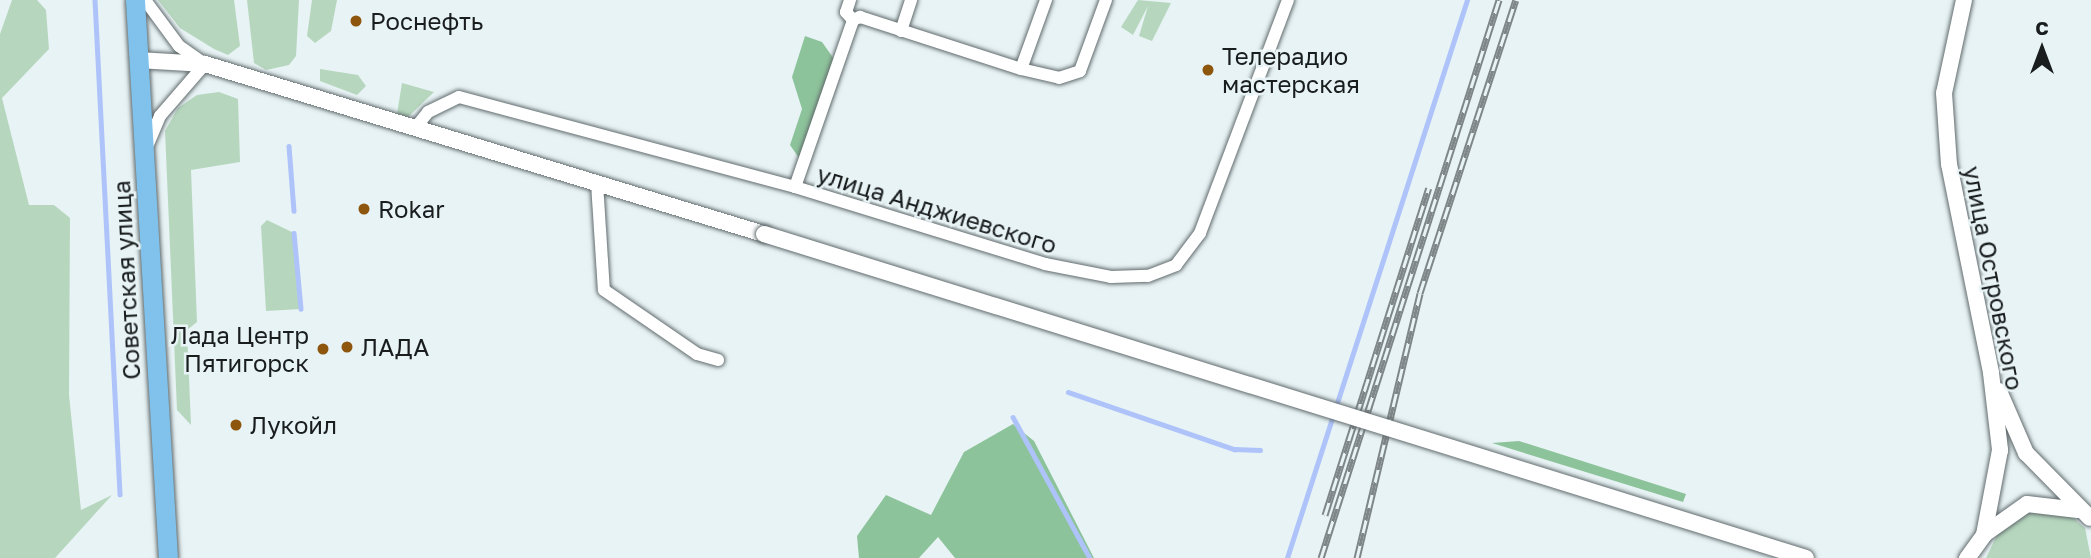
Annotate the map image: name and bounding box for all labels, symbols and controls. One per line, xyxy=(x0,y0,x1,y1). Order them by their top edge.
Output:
place label: Роснефть xyxy=(370,7,483,35)
marker: Роснефть xyxy=(348,13,364,29)
north arrow xyxy=(2007,14,2077,84)
text: С xyxy=(2035,16,2049,39)
place label: Телерадио мастерская xyxy=(1222,42,1360,98)
marker: Телерадио мастерская xyxy=(1200,62,1216,78)
street label: улица Анджиевского xyxy=(814,159,1060,259)
street label: улица Островского xyxy=(1958,164,2030,392)
street label: Советская улица xyxy=(106,180,146,380)
place label: Rokar xyxy=(378,195,445,223)
marker: Rokar xyxy=(356,201,372,217)
place label: Лада Центр Пятигорск xyxy=(171,321,309,377)
place label: ЛАДА xyxy=(361,333,429,361)
marker: ЛАДА xyxy=(339,339,355,355)
marker: Лада Центр Пятигорск xyxy=(315,341,331,357)
place label: Лукойл xyxy=(250,411,337,439)
marker: Лукойл xyxy=(228,417,244,433)

